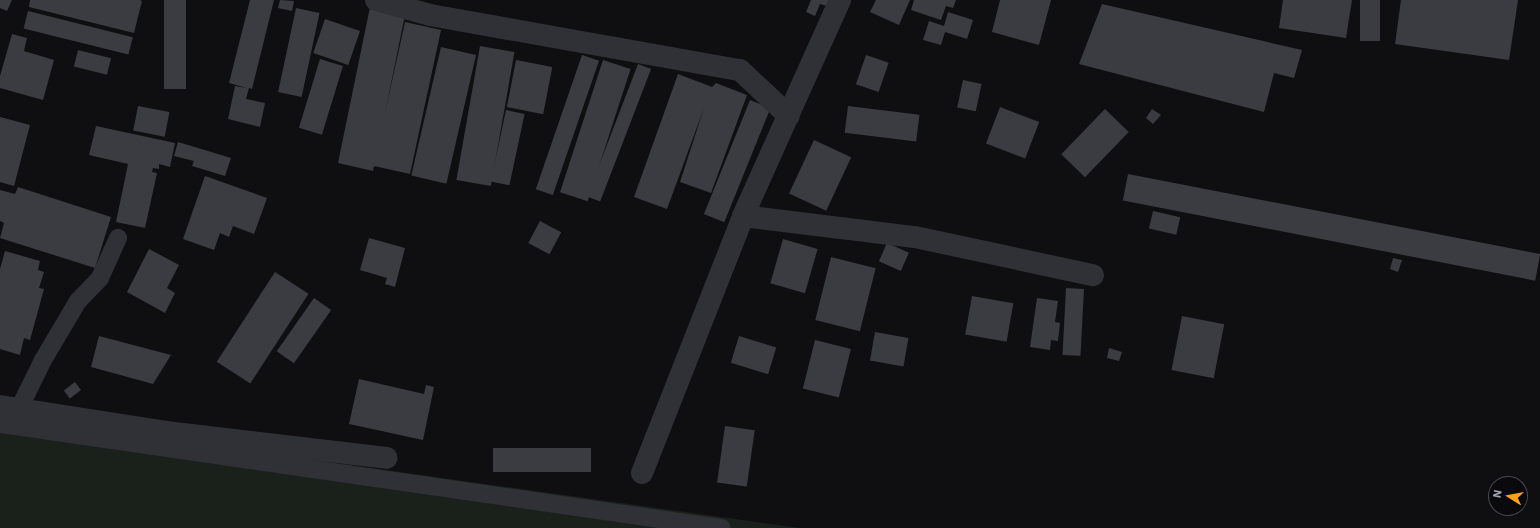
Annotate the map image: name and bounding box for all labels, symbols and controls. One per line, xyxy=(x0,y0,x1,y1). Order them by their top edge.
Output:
north arrow xyxy=(1488,476,1528,516)
text: N xyxy=(1490,489,1505,499)

